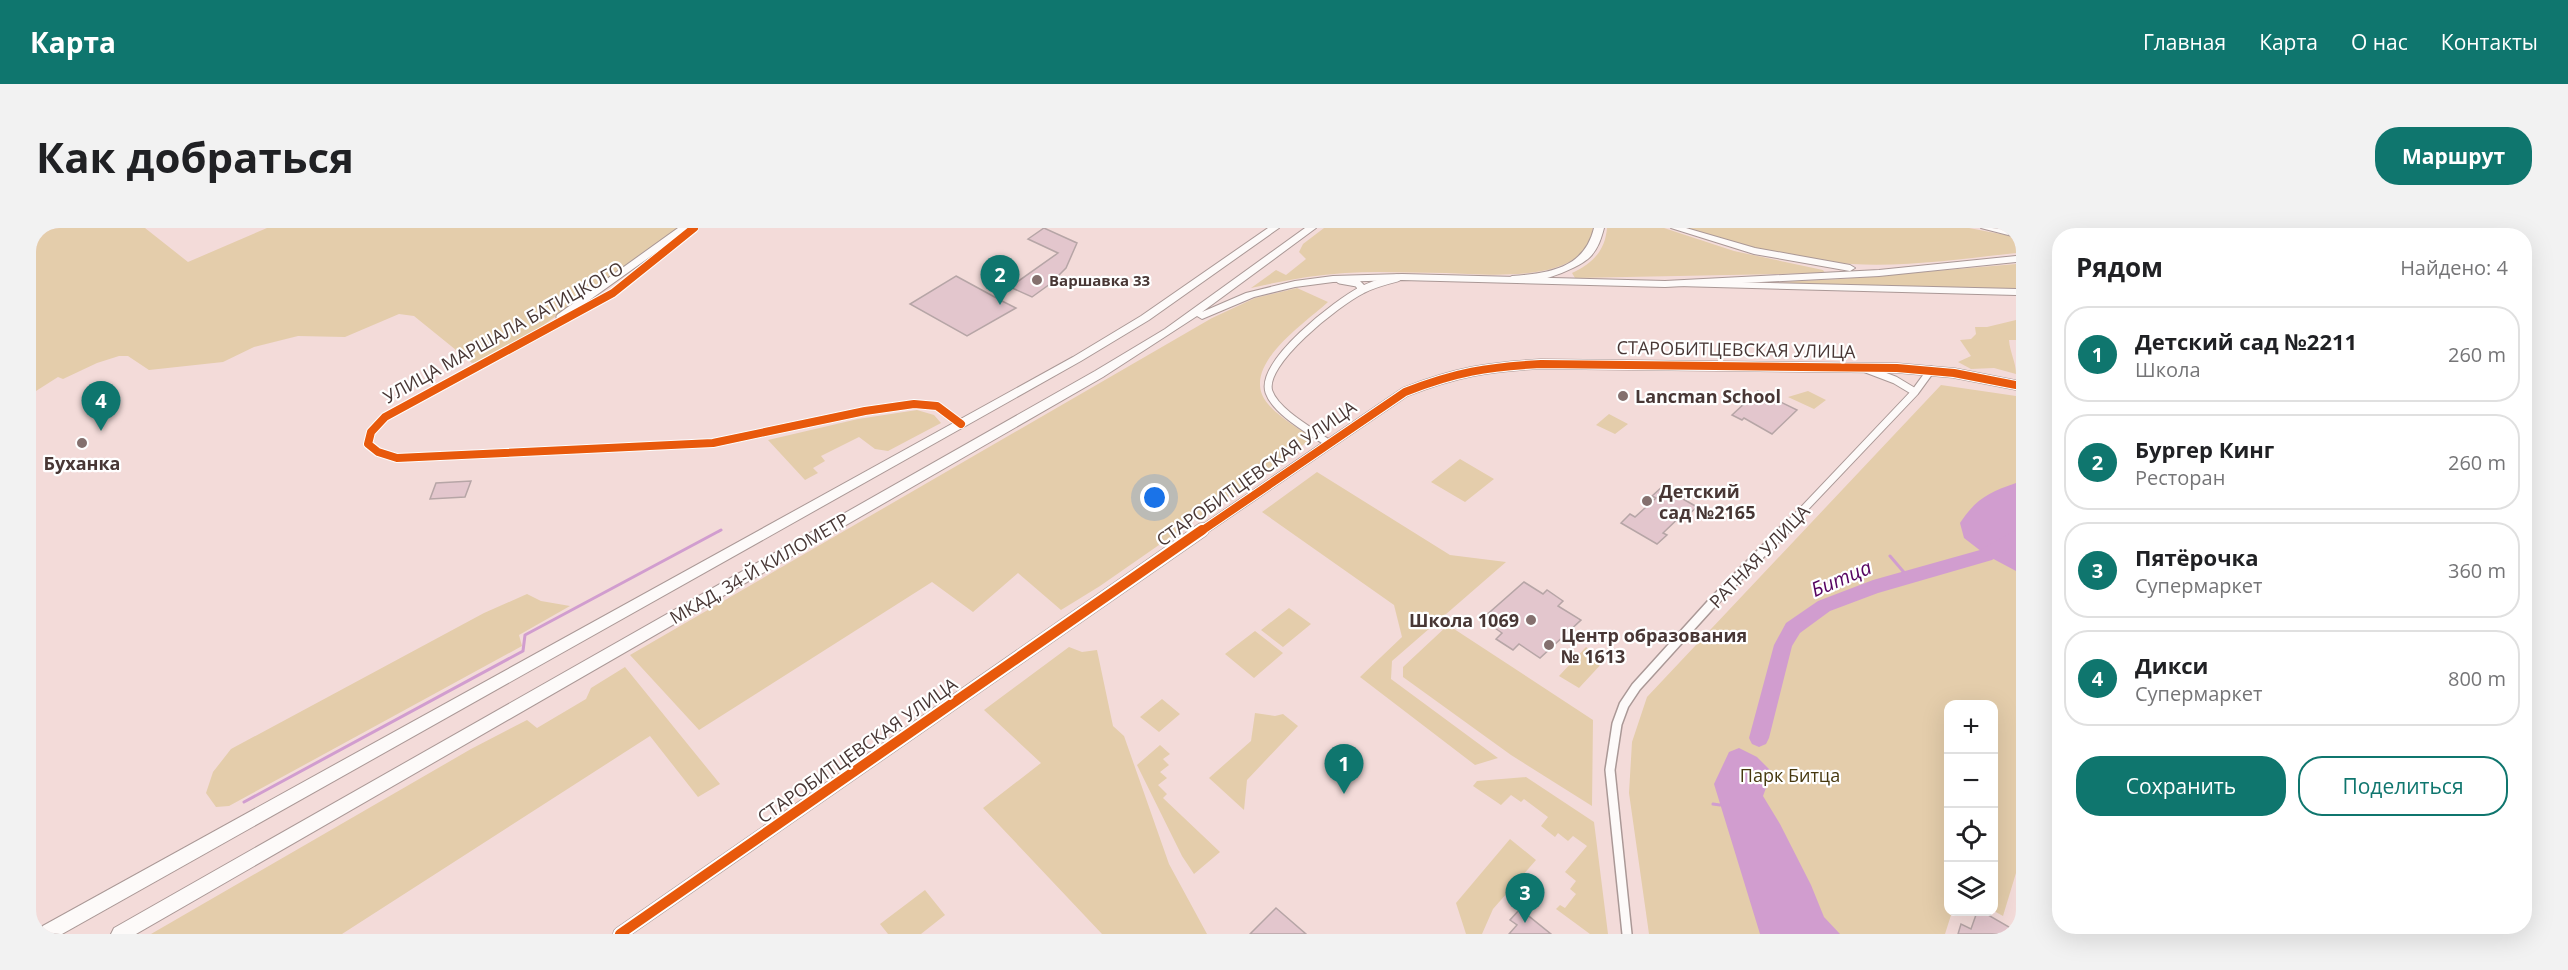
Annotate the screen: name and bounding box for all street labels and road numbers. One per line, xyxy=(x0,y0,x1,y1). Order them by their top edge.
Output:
street label: УЛИЦА МАРШАЛА БАТИЦКОГО xyxy=(378,256,628,408)
street label: СТАРОБИТЦЕВСКАЯ УЛИЦА xyxy=(1616,335,1856,363)
street label: СТАРОБИТЦЕВСКАЯ УЛИЦА xyxy=(1151,394,1361,551)
street label: РАТНАЯ УЛИЦА xyxy=(1703,499,1815,613)
street label: МКАД, 34-Й КИЛОМЕТР xyxy=(665,507,853,629)
street label: СТАРОБИТЦЕВСКАЯ УЛИЦА xyxy=(752,671,962,828)

